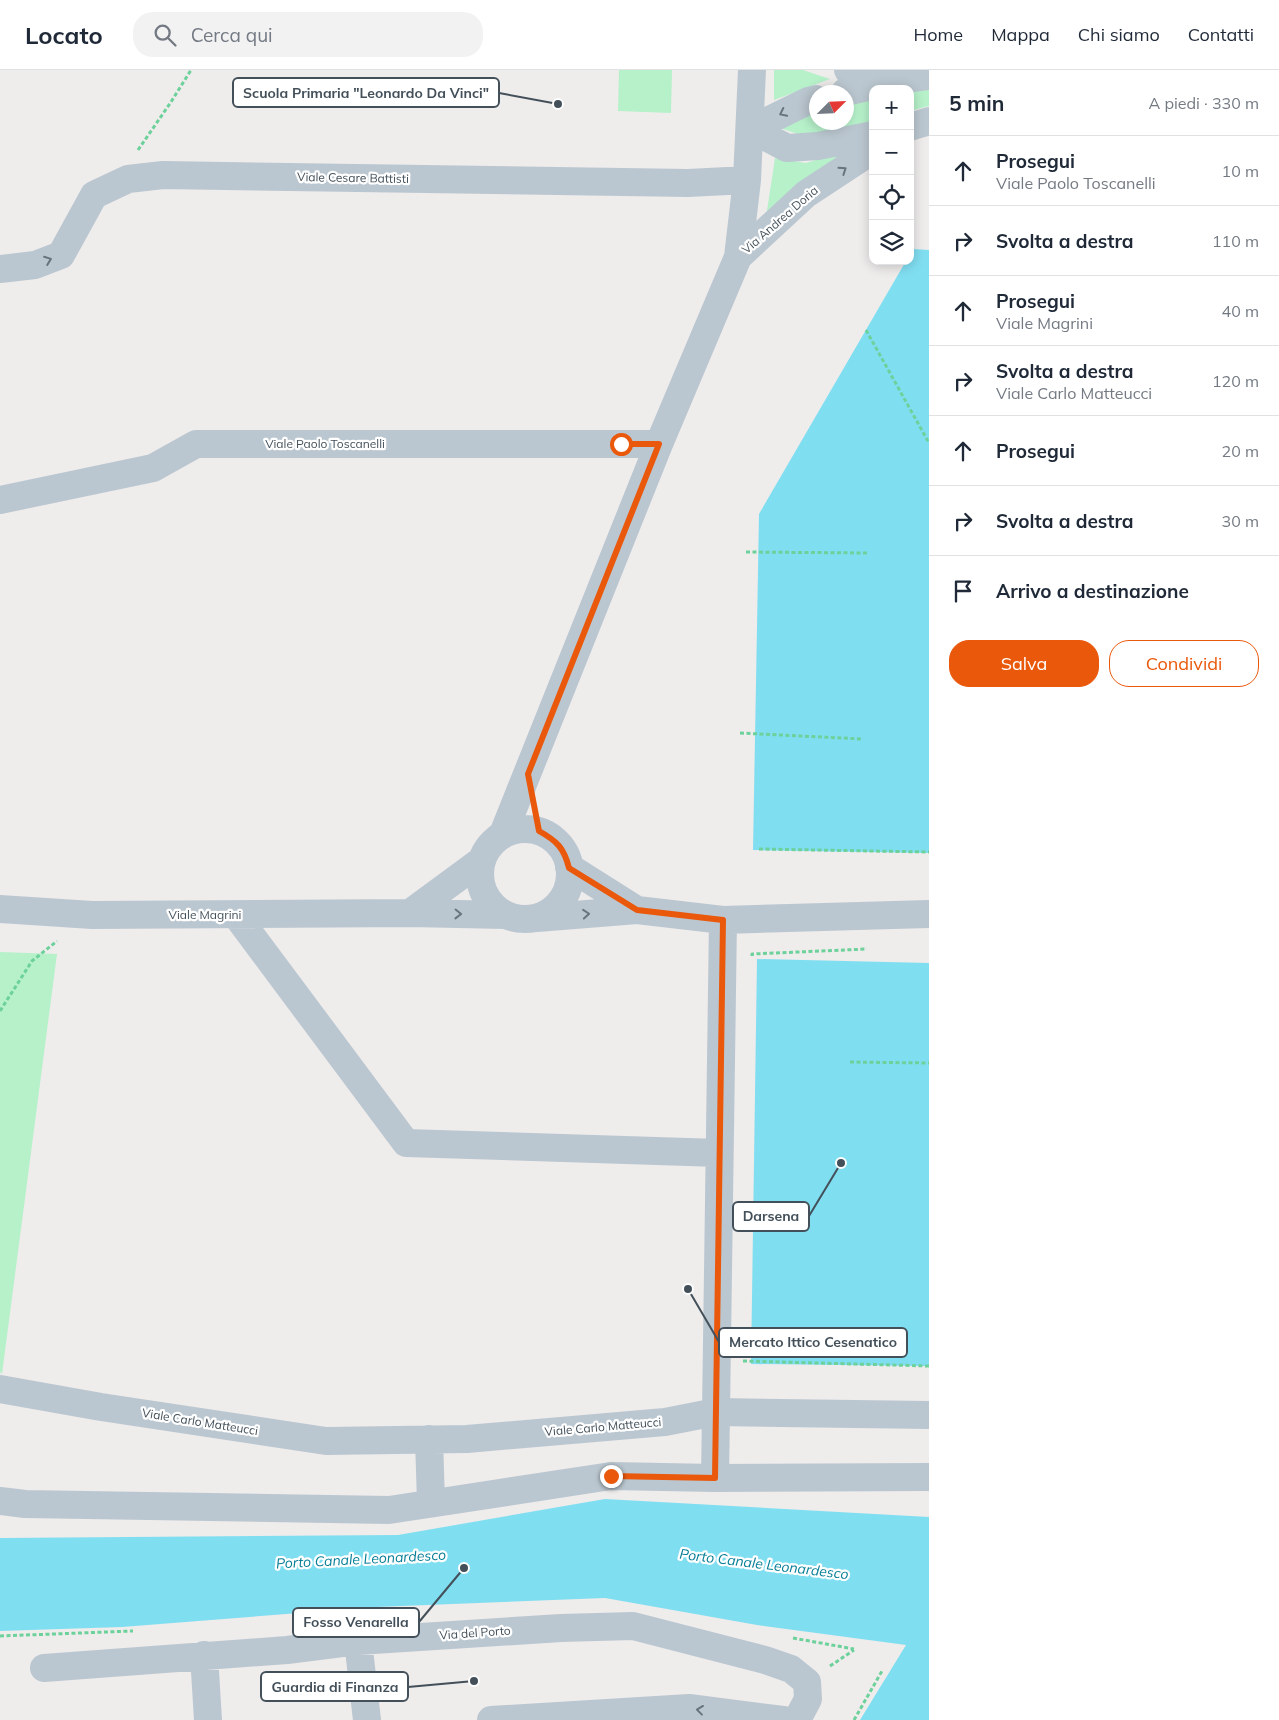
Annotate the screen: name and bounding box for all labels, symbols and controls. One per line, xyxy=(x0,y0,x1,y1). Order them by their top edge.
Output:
search box xyxy=(133,12,483,57)
text: Locato xyxy=(25,20,103,50)
icon: search xyxy=(151,21,179,49)
text: Cerca qui xyxy=(191,23,273,47)
text: Home xyxy=(913,23,963,46)
text: Mappa xyxy=(991,23,1050,46)
text: Chi siamo xyxy=(1078,23,1160,46)
text: Contatti xyxy=(1188,23,1254,46)
callout: Scuola Primaria "Leonardo Da Vinci" xyxy=(233,78,499,107)
text: Scuola Primaria "Leonardo Da Vinci" xyxy=(243,84,489,102)
north arrow xyxy=(809,85,854,130)
map controls xyxy=(869,85,914,265)
button: + xyxy=(869,85,914,130)
text: 5 min xyxy=(949,90,1004,116)
text: A piedi · 330 m xyxy=(1148,93,1259,113)
one-way arrow xyxy=(779,107,788,117)
button: − xyxy=(869,130,914,175)
text: Prosegui xyxy=(996,149,1075,173)
icon: ahead xyxy=(949,157,977,185)
text: 10 m xyxy=(1222,161,1259,181)
one-way arrow xyxy=(837,167,847,176)
street label: Viale Cesare Battisti xyxy=(297,169,409,186)
text: Viale Paolo Toscanelli xyxy=(996,173,1156,193)
button: locate xyxy=(869,175,914,220)
street label: Via Andrea Doria xyxy=(739,182,821,257)
button: layers xyxy=(869,220,914,265)
icon: right xyxy=(949,227,977,255)
text: Svolta a destra xyxy=(996,229,1134,253)
text: 110 m xyxy=(1212,231,1259,251)
one-way arrow xyxy=(43,256,51,266)
text: Prosegui xyxy=(996,289,1075,313)
icon: ahead xyxy=(949,297,977,325)
text: 40 m xyxy=(1222,301,1259,321)
text: Viale Magrini xyxy=(996,313,1093,333)
text: Svolta a destra xyxy=(996,359,1134,383)
icon: right xyxy=(949,367,977,395)
text: 120 m xyxy=(1212,371,1259,391)
text: Viale Carlo Matteucci xyxy=(996,383,1152,403)
route start xyxy=(610,433,633,456)
street label: Viale Paolo Toscanelli xyxy=(265,436,385,451)
icon: ahead xyxy=(949,437,977,465)
text: Prosegui xyxy=(996,439,1075,463)
text: 20 m xyxy=(1222,441,1259,461)
icon: right xyxy=(949,507,977,535)
text: Svolta a destra xyxy=(996,509,1134,533)
text: 30 m xyxy=(1222,511,1259,531)
icon: arrive xyxy=(949,577,977,605)
text: Arrivo a destinazione xyxy=(996,579,1189,603)
button: Salva xyxy=(949,640,1099,687)
button: Condividi xyxy=(1109,640,1259,687)
street label: Viale Magrini xyxy=(169,907,242,922)
one-way arrow xyxy=(454,909,462,919)
one-way arrow xyxy=(582,909,590,920)
callout: Darsena xyxy=(733,1202,809,1231)
text: Darsena xyxy=(743,1207,799,1225)
callout: Mercato Ittico Cesenatico xyxy=(719,1328,907,1357)
text: Mercato Ittico Cesenatico xyxy=(729,1333,897,1351)
street label: Viale Carlo Matteucci xyxy=(141,1405,259,1438)
street label: Viale Carlo Matteucci xyxy=(544,1414,662,1439)
route end xyxy=(600,1465,623,1488)
water label: Porto Canale Leonardesco xyxy=(678,1545,850,1583)
water label: Porto Canale Leonardesco xyxy=(276,1546,446,1572)
callout: Fosso Venarella xyxy=(293,1608,419,1637)
text: Fosso Venarella xyxy=(303,1613,409,1631)
street label: Via del Porto xyxy=(439,1623,511,1642)
callout: Guardia di Finanza xyxy=(261,1672,408,1701)
text: Guardia di Finanza xyxy=(272,1678,399,1696)
one-way arrow xyxy=(695,1705,704,1715)

